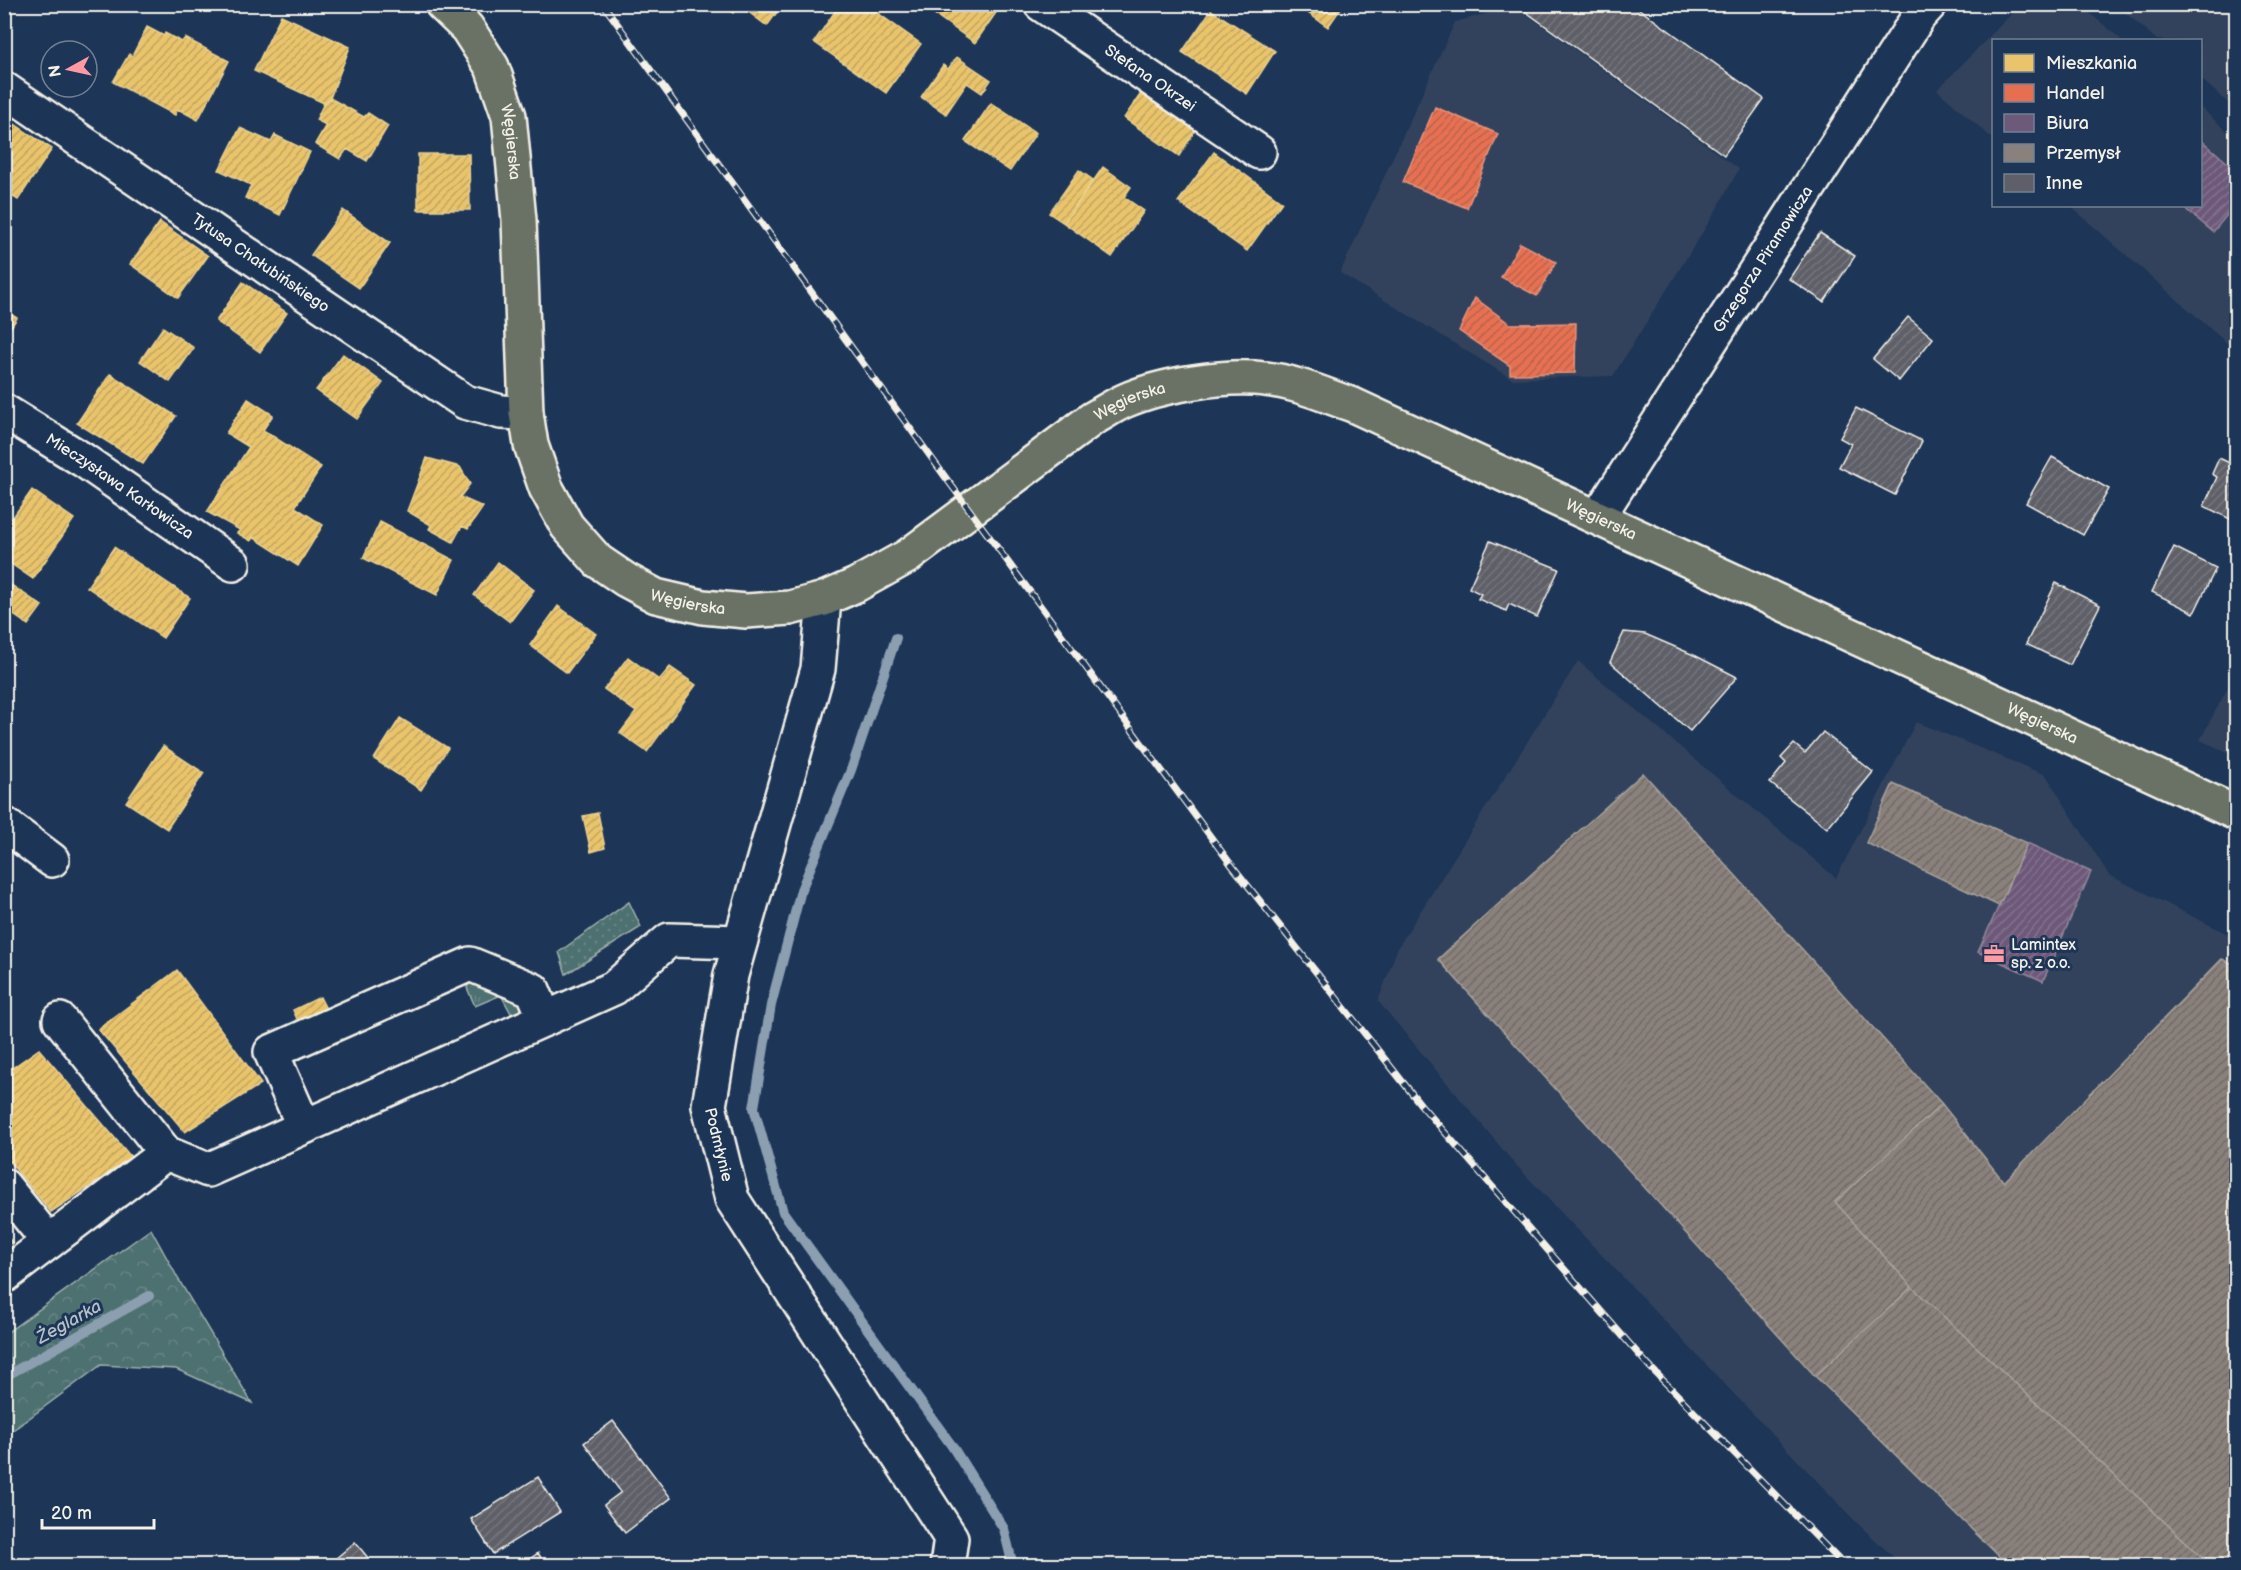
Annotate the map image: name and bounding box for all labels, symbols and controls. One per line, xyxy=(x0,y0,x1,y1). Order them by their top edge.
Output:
north arrow xyxy=(39,39,99,99)
legend xyxy=(1992,39,2202,207)
street label: Stefana Okrzei xyxy=(1101,40,1199,116)
text: Mieszkania xyxy=(2046,53,2137,74)
text: N xyxy=(45,64,66,78)
text: Handel xyxy=(2046,83,2105,104)
street label: Węgierska xyxy=(496,102,525,181)
text: Biura xyxy=(2046,113,2089,134)
text: Przemysł xyxy=(2046,143,2121,164)
text: Inne xyxy=(2046,173,2083,194)
street label: Grzegorza Piramowicza xyxy=(1709,182,1817,336)
street label: Tytusa Chałubińskiego xyxy=(188,210,333,317)
street label: Węgierska xyxy=(1091,378,1167,425)
street label: Mieczysława Karłowicza xyxy=(42,430,197,543)
street label: Węgierska xyxy=(1563,495,1640,544)
street label: Węgierska xyxy=(649,586,726,619)
street label: Węgierska xyxy=(2004,699,2081,748)
place label: Lamintex sp. z o.o. xyxy=(2011,936,2076,973)
office icon: Lamintex sp. z o.o. xyxy=(1982,942,2006,966)
street label: Podmłynie xyxy=(700,1106,737,1184)
water label: Żeglarka xyxy=(32,1295,105,1349)
scale bar xyxy=(42,1492,154,1530)
text: 20 m xyxy=(51,1503,92,1524)

